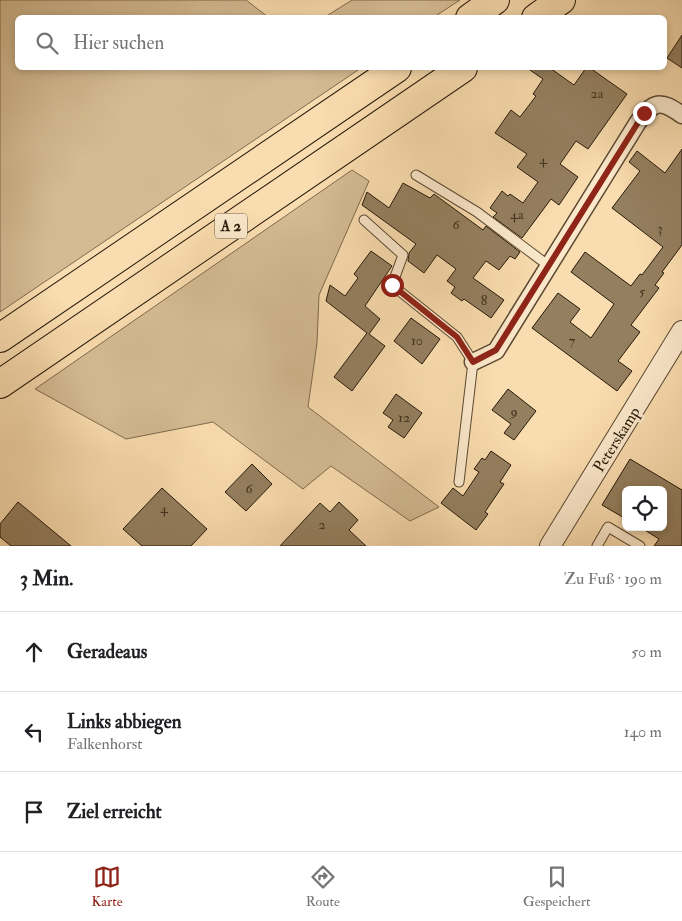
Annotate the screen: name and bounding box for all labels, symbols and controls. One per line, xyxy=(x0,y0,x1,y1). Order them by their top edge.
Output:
search box xyxy=(15,15,667,70)
icon: search xyxy=(33,29,61,57)
text: Hier suchen xyxy=(73,31,164,55)
house number: 2a xyxy=(591,85,604,102)
route end xyxy=(633,102,656,125)
house number: 4 xyxy=(539,151,548,168)
house number: 4a xyxy=(510,206,524,223)
road number: A 2 xyxy=(215,214,247,238)
house number: 6 xyxy=(452,216,460,233)
house number: 3 xyxy=(657,220,663,237)
route start xyxy=(381,274,404,297)
house number: 5 xyxy=(639,283,646,300)
house number: 8 xyxy=(481,292,488,309)
house number: 10 xyxy=(411,332,423,349)
house number: 7 xyxy=(569,332,576,349)
house number: 9 xyxy=(509,403,518,420)
street label: Peterskamp xyxy=(589,403,646,477)
house number: 12 xyxy=(398,409,410,426)
house number: 6 xyxy=(245,480,253,497)
map controls xyxy=(622,486,667,531)
button: locate xyxy=(622,486,667,531)
house number: 4 xyxy=(160,500,169,517)
house number: 2 xyxy=(318,516,326,533)
text: 3 Min. xyxy=(20,565,73,592)
text: Zu Fuß · 190 m xyxy=(564,569,662,589)
icon: ahead xyxy=(20,638,48,666)
text: Geradeaus xyxy=(67,640,147,664)
text: 50 m xyxy=(631,642,662,662)
text: Links abbiegen xyxy=(67,710,181,734)
icon: left xyxy=(20,718,48,746)
text: 140 m xyxy=(624,722,662,742)
text: Falkenhorst xyxy=(67,734,142,754)
icon: arrive xyxy=(20,798,48,826)
text: Ziel erreicht xyxy=(67,800,162,824)
tab: Karte xyxy=(92,863,123,910)
tab: Route xyxy=(306,863,340,910)
tab: Gespeichert xyxy=(523,863,590,910)

